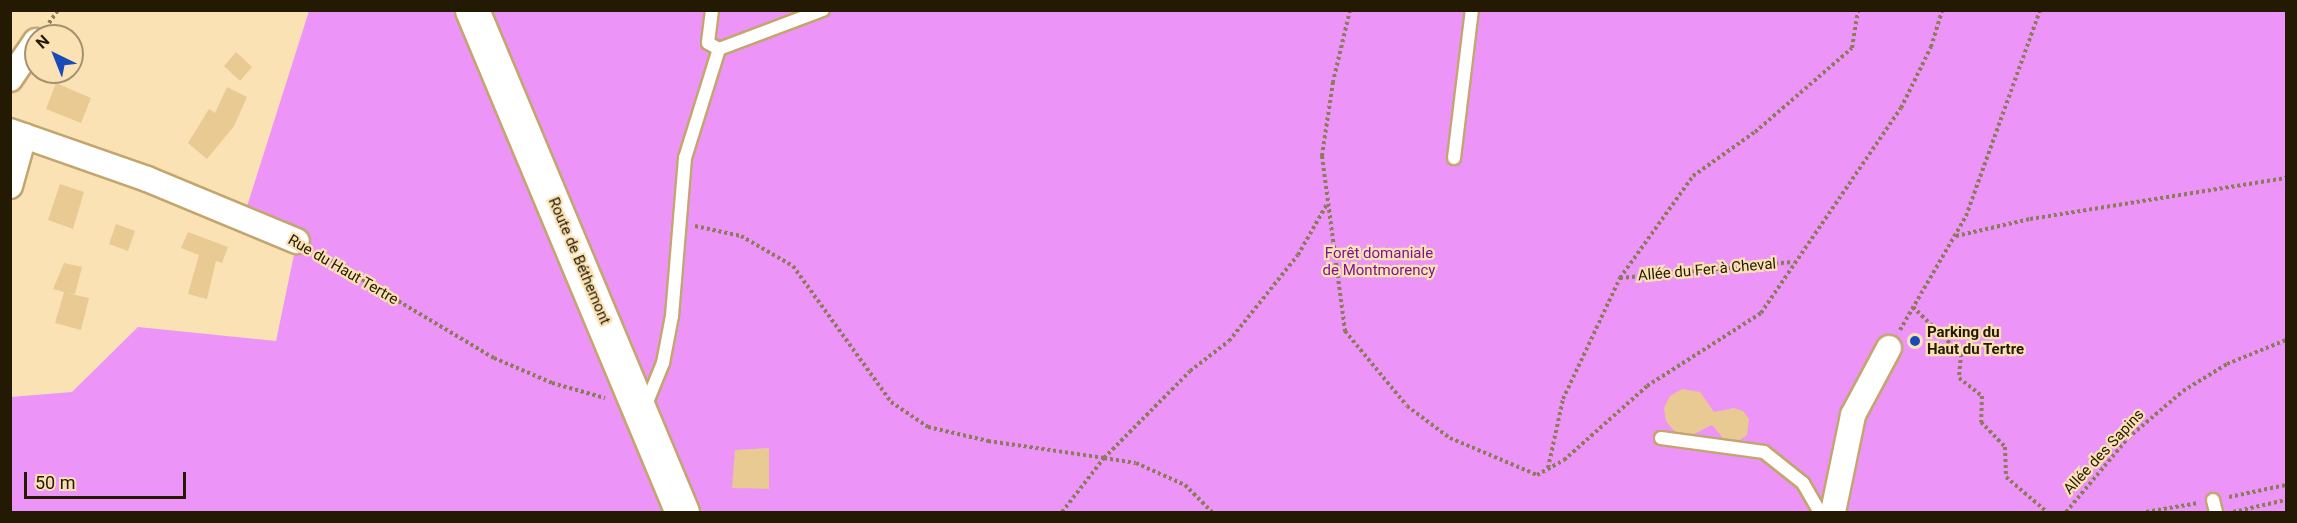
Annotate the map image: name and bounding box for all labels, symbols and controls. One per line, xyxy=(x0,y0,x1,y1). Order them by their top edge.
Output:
north arrow xyxy=(24,24,84,84)
text: N xyxy=(32,31,53,53)
street label: Route de Béthemont xyxy=(544,195,614,327)
street label: Rue du Haut Tertre xyxy=(284,231,402,309)
park label: Forêt domaniale de Montmorency xyxy=(1323,244,1435,279)
street label: Allée du Fer à Cheval xyxy=(1637,255,1777,285)
place label: Parking du Haut du Tertre xyxy=(1927,323,2025,358)
marker: Parking du Haut du Tertre xyxy=(1908,334,1922,348)
street label: Allée des Sapins xyxy=(2060,406,2148,498)
scale bar xyxy=(27,460,189,498)
text: 50 m xyxy=(35,472,75,493)

